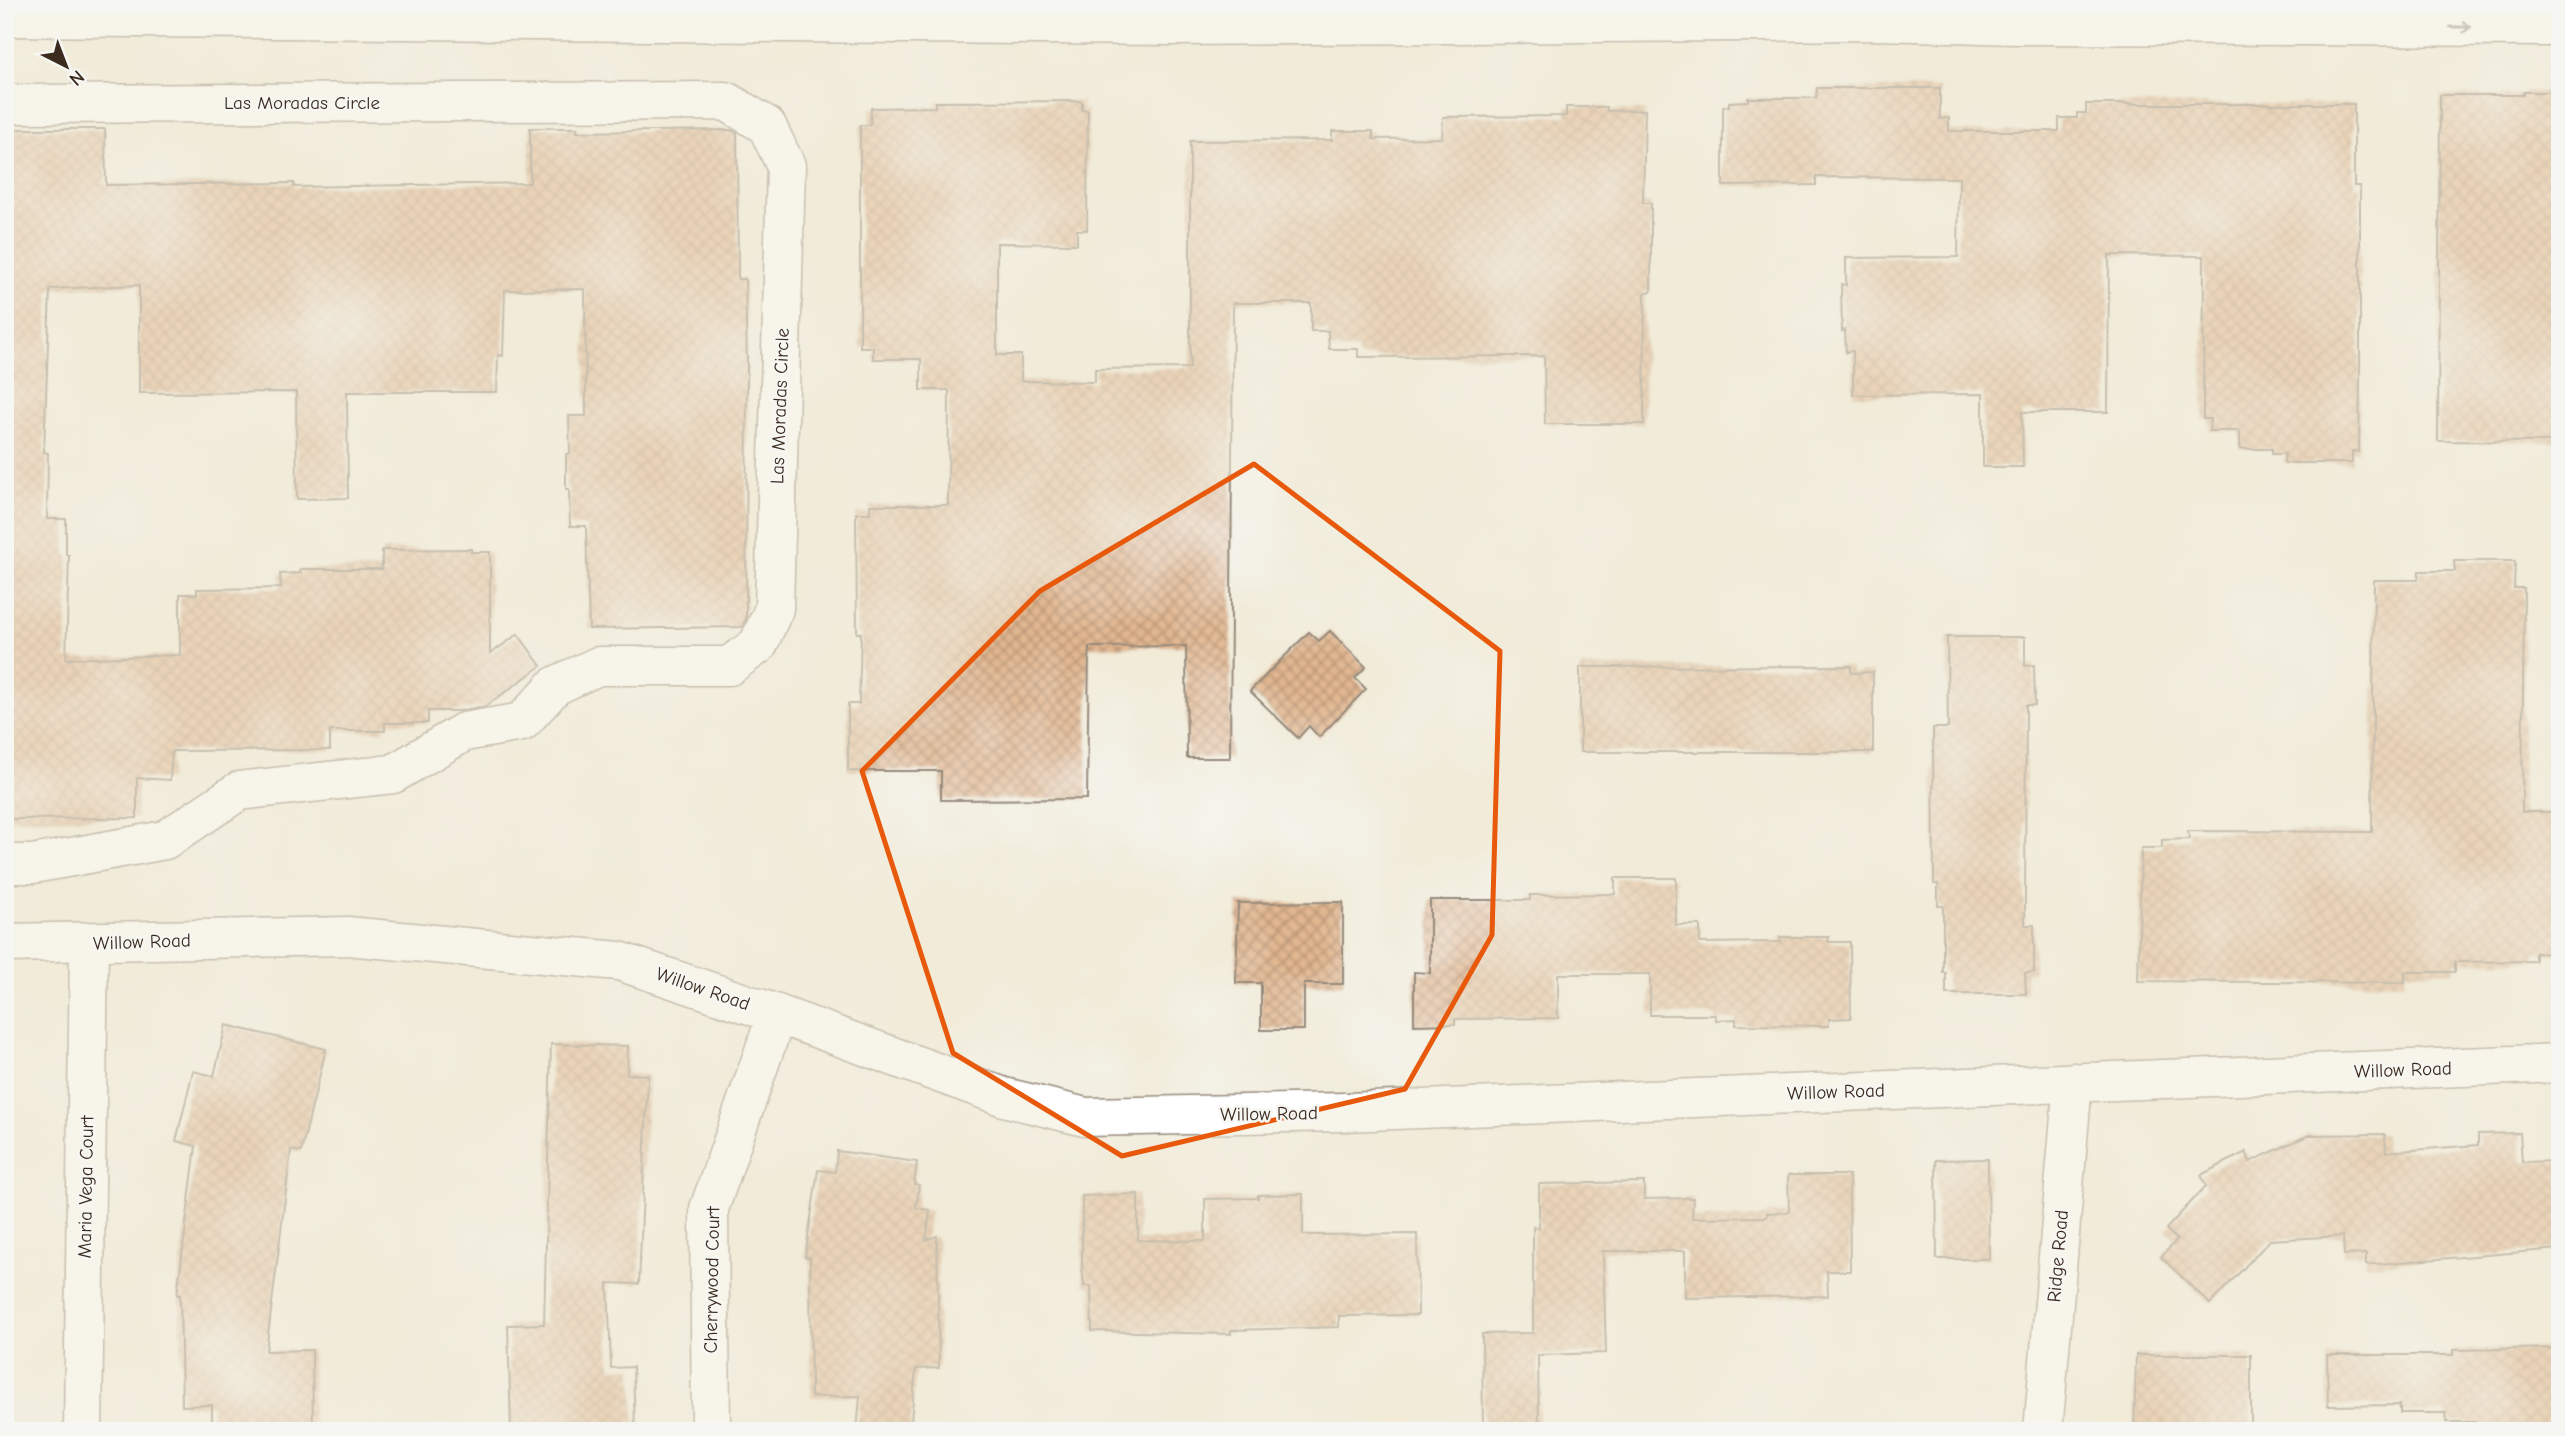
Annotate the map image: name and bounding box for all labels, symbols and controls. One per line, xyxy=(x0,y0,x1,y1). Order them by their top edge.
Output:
one-way arrow xyxy=(2450,20,2473,34)
north arrow xyxy=(32,32,102,102)
text: N xyxy=(65,66,89,90)
street label: Las Moradas Circle xyxy=(224,92,380,114)
street label: Las Moradas Circle xyxy=(766,328,794,484)
street label: Willow Road xyxy=(93,929,191,955)
street label: Willow Road xyxy=(653,963,753,1015)
street label: Willow Road xyxy=(2354,1057,2452,1083)
street label: Willow Road xyxy=(1787,1079,1885,1105)
street label: Willow Road xyxy=(1220,1102,1318,1126)
street label: Maria Vega Court xyxy=(74,1115,98,1259)
street label: Cherrywood Court xyxy=(700,1206,724,1354)
street label: Ridge Road xyxy=(2043,1209,2073,1303)

